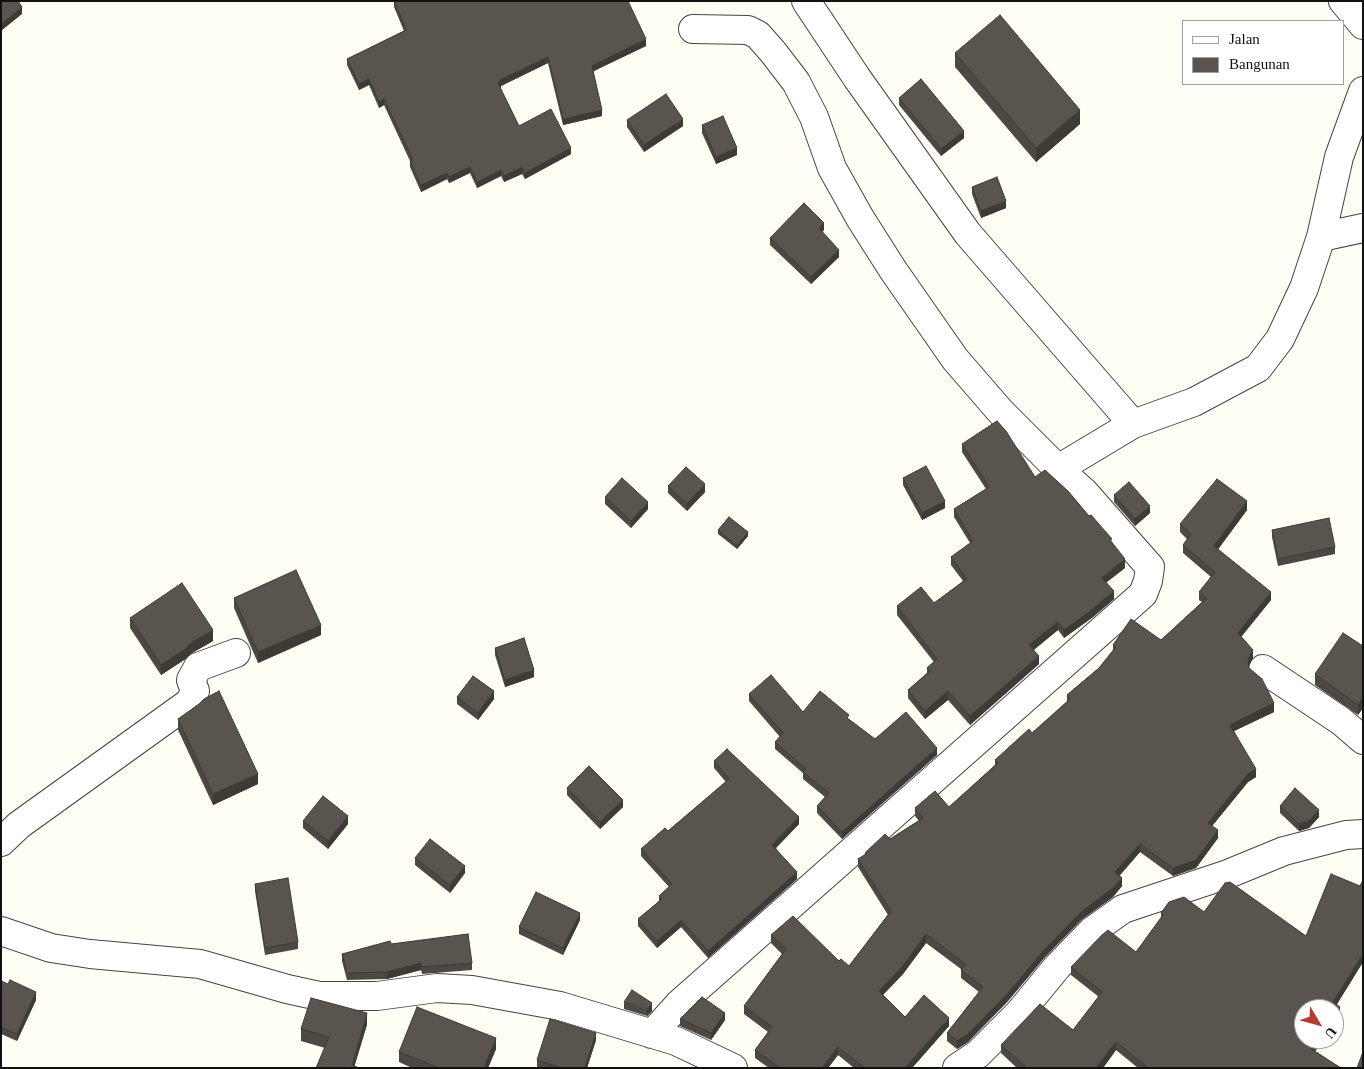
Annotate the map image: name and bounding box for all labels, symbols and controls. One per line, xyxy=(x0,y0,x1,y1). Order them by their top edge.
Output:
legend xyxy=(1182,20,1344,85)
text: Jalan xyxy=(1229,31,1260,47)
text: Bangunan xyxy=(1229,56,1290,72)
north arrow xyxy=(1294,999,1344,1049)
text: U xyxy=(1322,1024,1340,1041)

